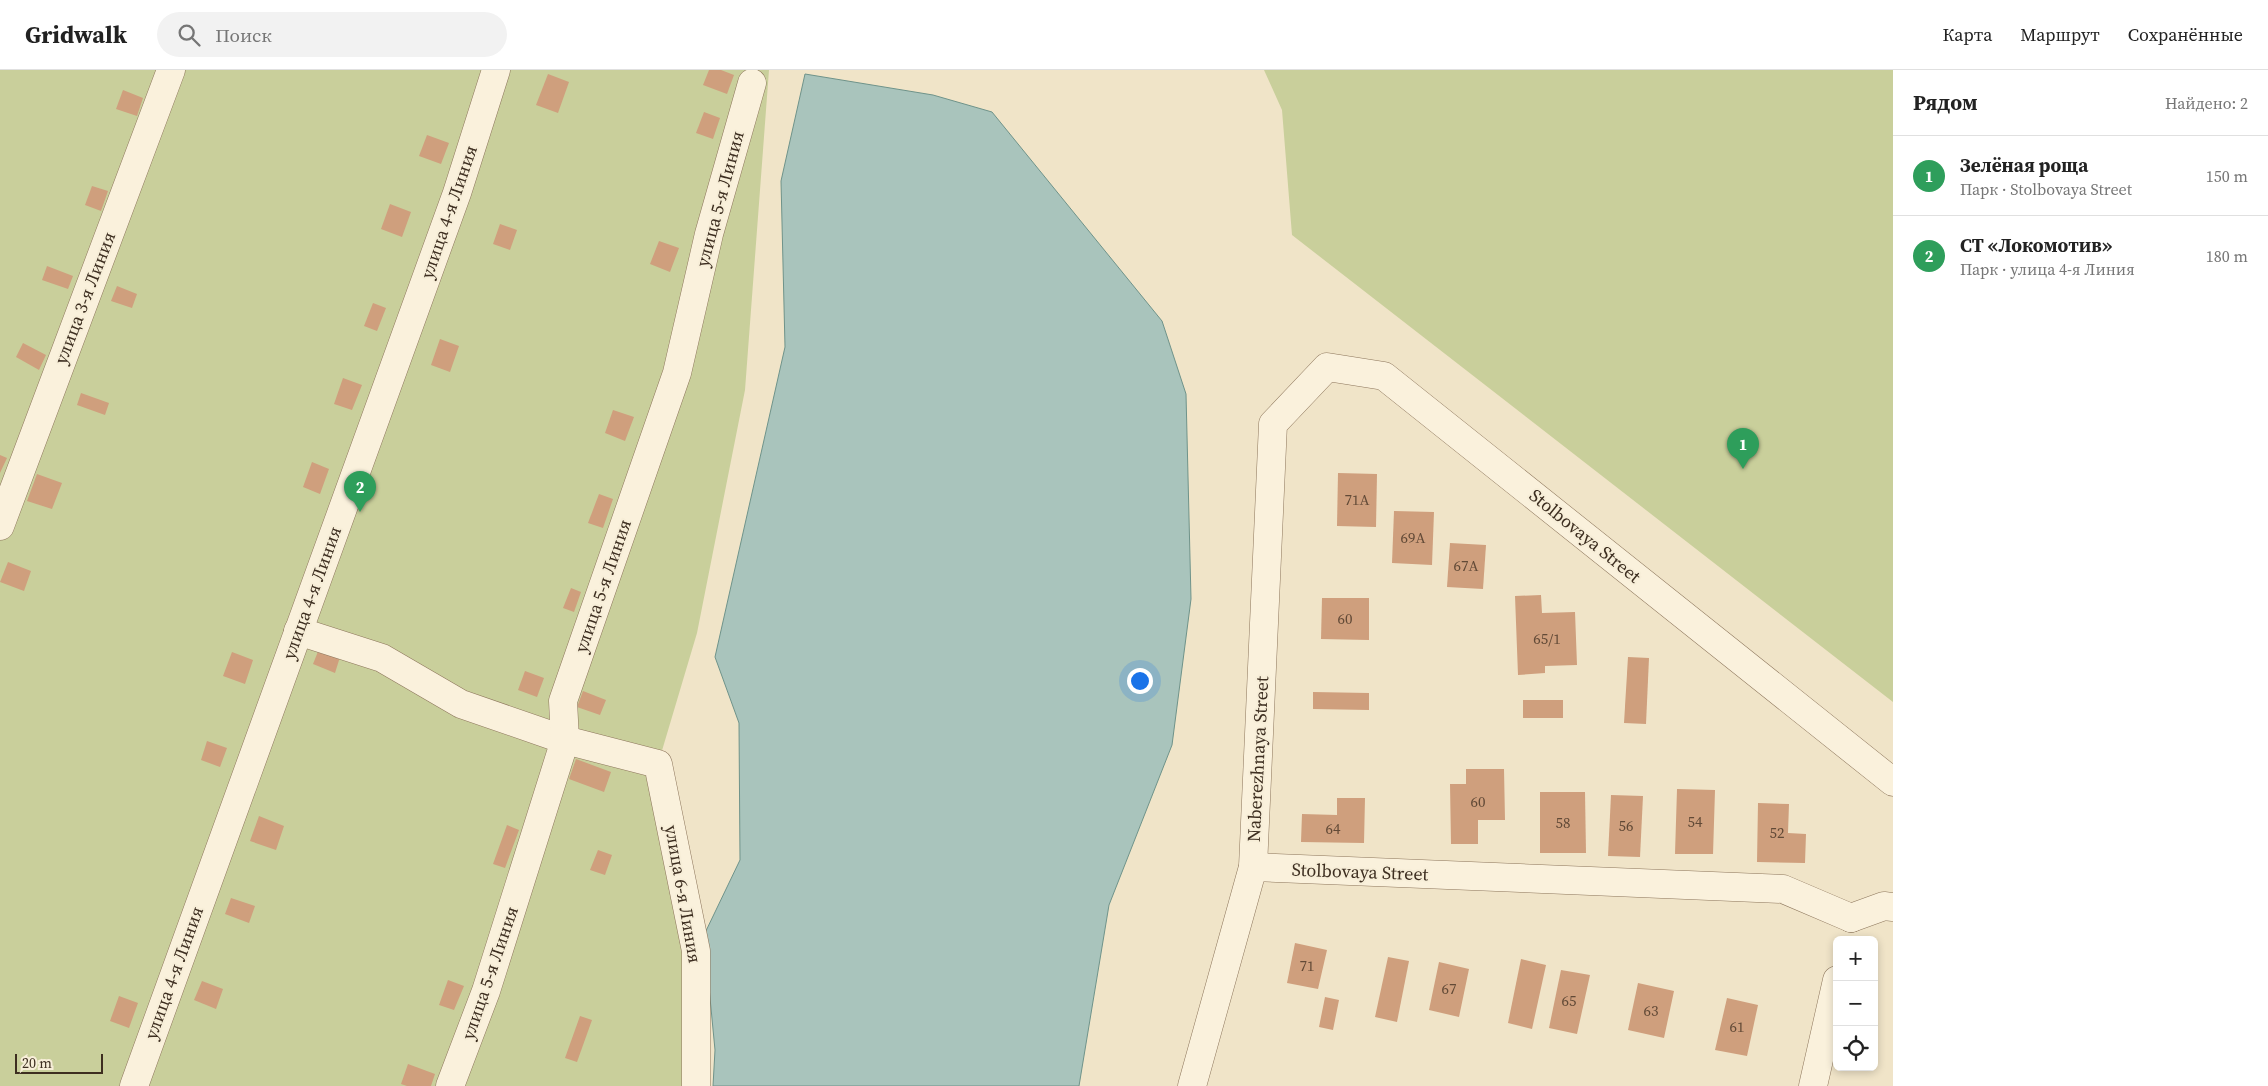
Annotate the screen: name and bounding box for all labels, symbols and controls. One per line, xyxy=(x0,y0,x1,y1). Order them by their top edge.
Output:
search box xyxy=(157,12,507,57)
text: Gridwalk xyxy=(25,18,127,51)
icon: search xyxy=(175,21,203,49)
text: Поиск xyxy=(215,22,272,48)
text: Карта xyxy=(1943,22,1992,47)
text: Маршрут xyxy=(2020,22,2100,47)
text: Сохранённые xyxy=(2128,22,2243,47)
text: Рядом xyxy=(1913,88,1978,117)
text: Найдено: 2 xyxy=(2165,92,2248,114)
street label: улица 5-я Линия xyxy=(689,128,750,270)
street label: улица 4-я Линия xyxy=(414,142,483,282)
text: Зелёная роща xyxy=(1960,152,2088,178)
text: 1 xyxy=(1925,165,1933,187)
text: 150 m xyxy=(2206,165,2248,187)
text: Парк · Stolbovaya Street xyxy=(1960,178,2132,200)
street label: улица 3-я Линия xyxy=(48,228,121,368)
text: СТ «Локомотив» xyxy=(1960,232,2112,258)
text: 2 xyxy=(1925,245,1933,267)
text: 180 m xyxy=(2206,245,2248,267)
text: Парк · улица 4-я Линия xyxy=(1960,258,2135,280)
pin: 1 xyxy=(1727,428,1759,469)
pin: 2 xyxy=(344,471,376,512)
street label: Stolbovaya Street xyxy=(1524,483,1646,588)
house number: 71А xyxy=(1345,489,1370,510)
street label: улица 5-я Линия xyxy=(568,516,637,656)
street label: улица 4-я Линия xyxy=(276,523,347,663)
house number: 69А xyxy=(1401,527,1426,548)
house number: 67А xyxy=(1454,555,1479,576)
house number: 60 xyxy=(1337,608,1353,629)
house number: 65/1 xyxy=(1533,628,1561,649)
your location xyxy=(1127,668,1153,694)
street label: Naberezhnaya Street xyxy=(1241,675,1274,843)
house number: 60 xyxy=(1470,791,1486,812)
house number: 54 xyxy=(1687,811,1703,832)
house number: 58 xyxy=(1555,812,1571,833)
house number: 56 xyxy=(1618,815,1634,836)
house number: 64 xyxy=(1325,818,1341,839)
house number: 52 xyxy=(1769,822,1785,843)
street label: улица 6-я Линия xyxy=(659,823,708,965)
street label: Stolbovaya Street xyxy=(1291,857,1429,886)
street label: улица 4-я Линия xyxy=(138,903,209,1043)
street label: улица 5-я Линия xyxy=(455,903,524,1043)
map controls xyxy=(1833,936,1878,1071)
button: + xyxy=(1833,936,1878,981)
house number: 71 xyxy=(1299,955,1315,976)
house number: 67 xyxy=(1441,978,1457,999)
button: − xyxy=(1833,981,1878,1026)
house number: 65 xyxy=(1561,990,1577,1011)
house number: 63 xyxy=(1643,1000,1659,1021)
house number: 61 xyxy=(1729,1016,1745,1037)
button: locate xyxy=(1833,1026,1878,1071)
scale bar xyxy=(15,1051,102,1074)
text: 20 m xyxy=(22,1053,52,1073)

